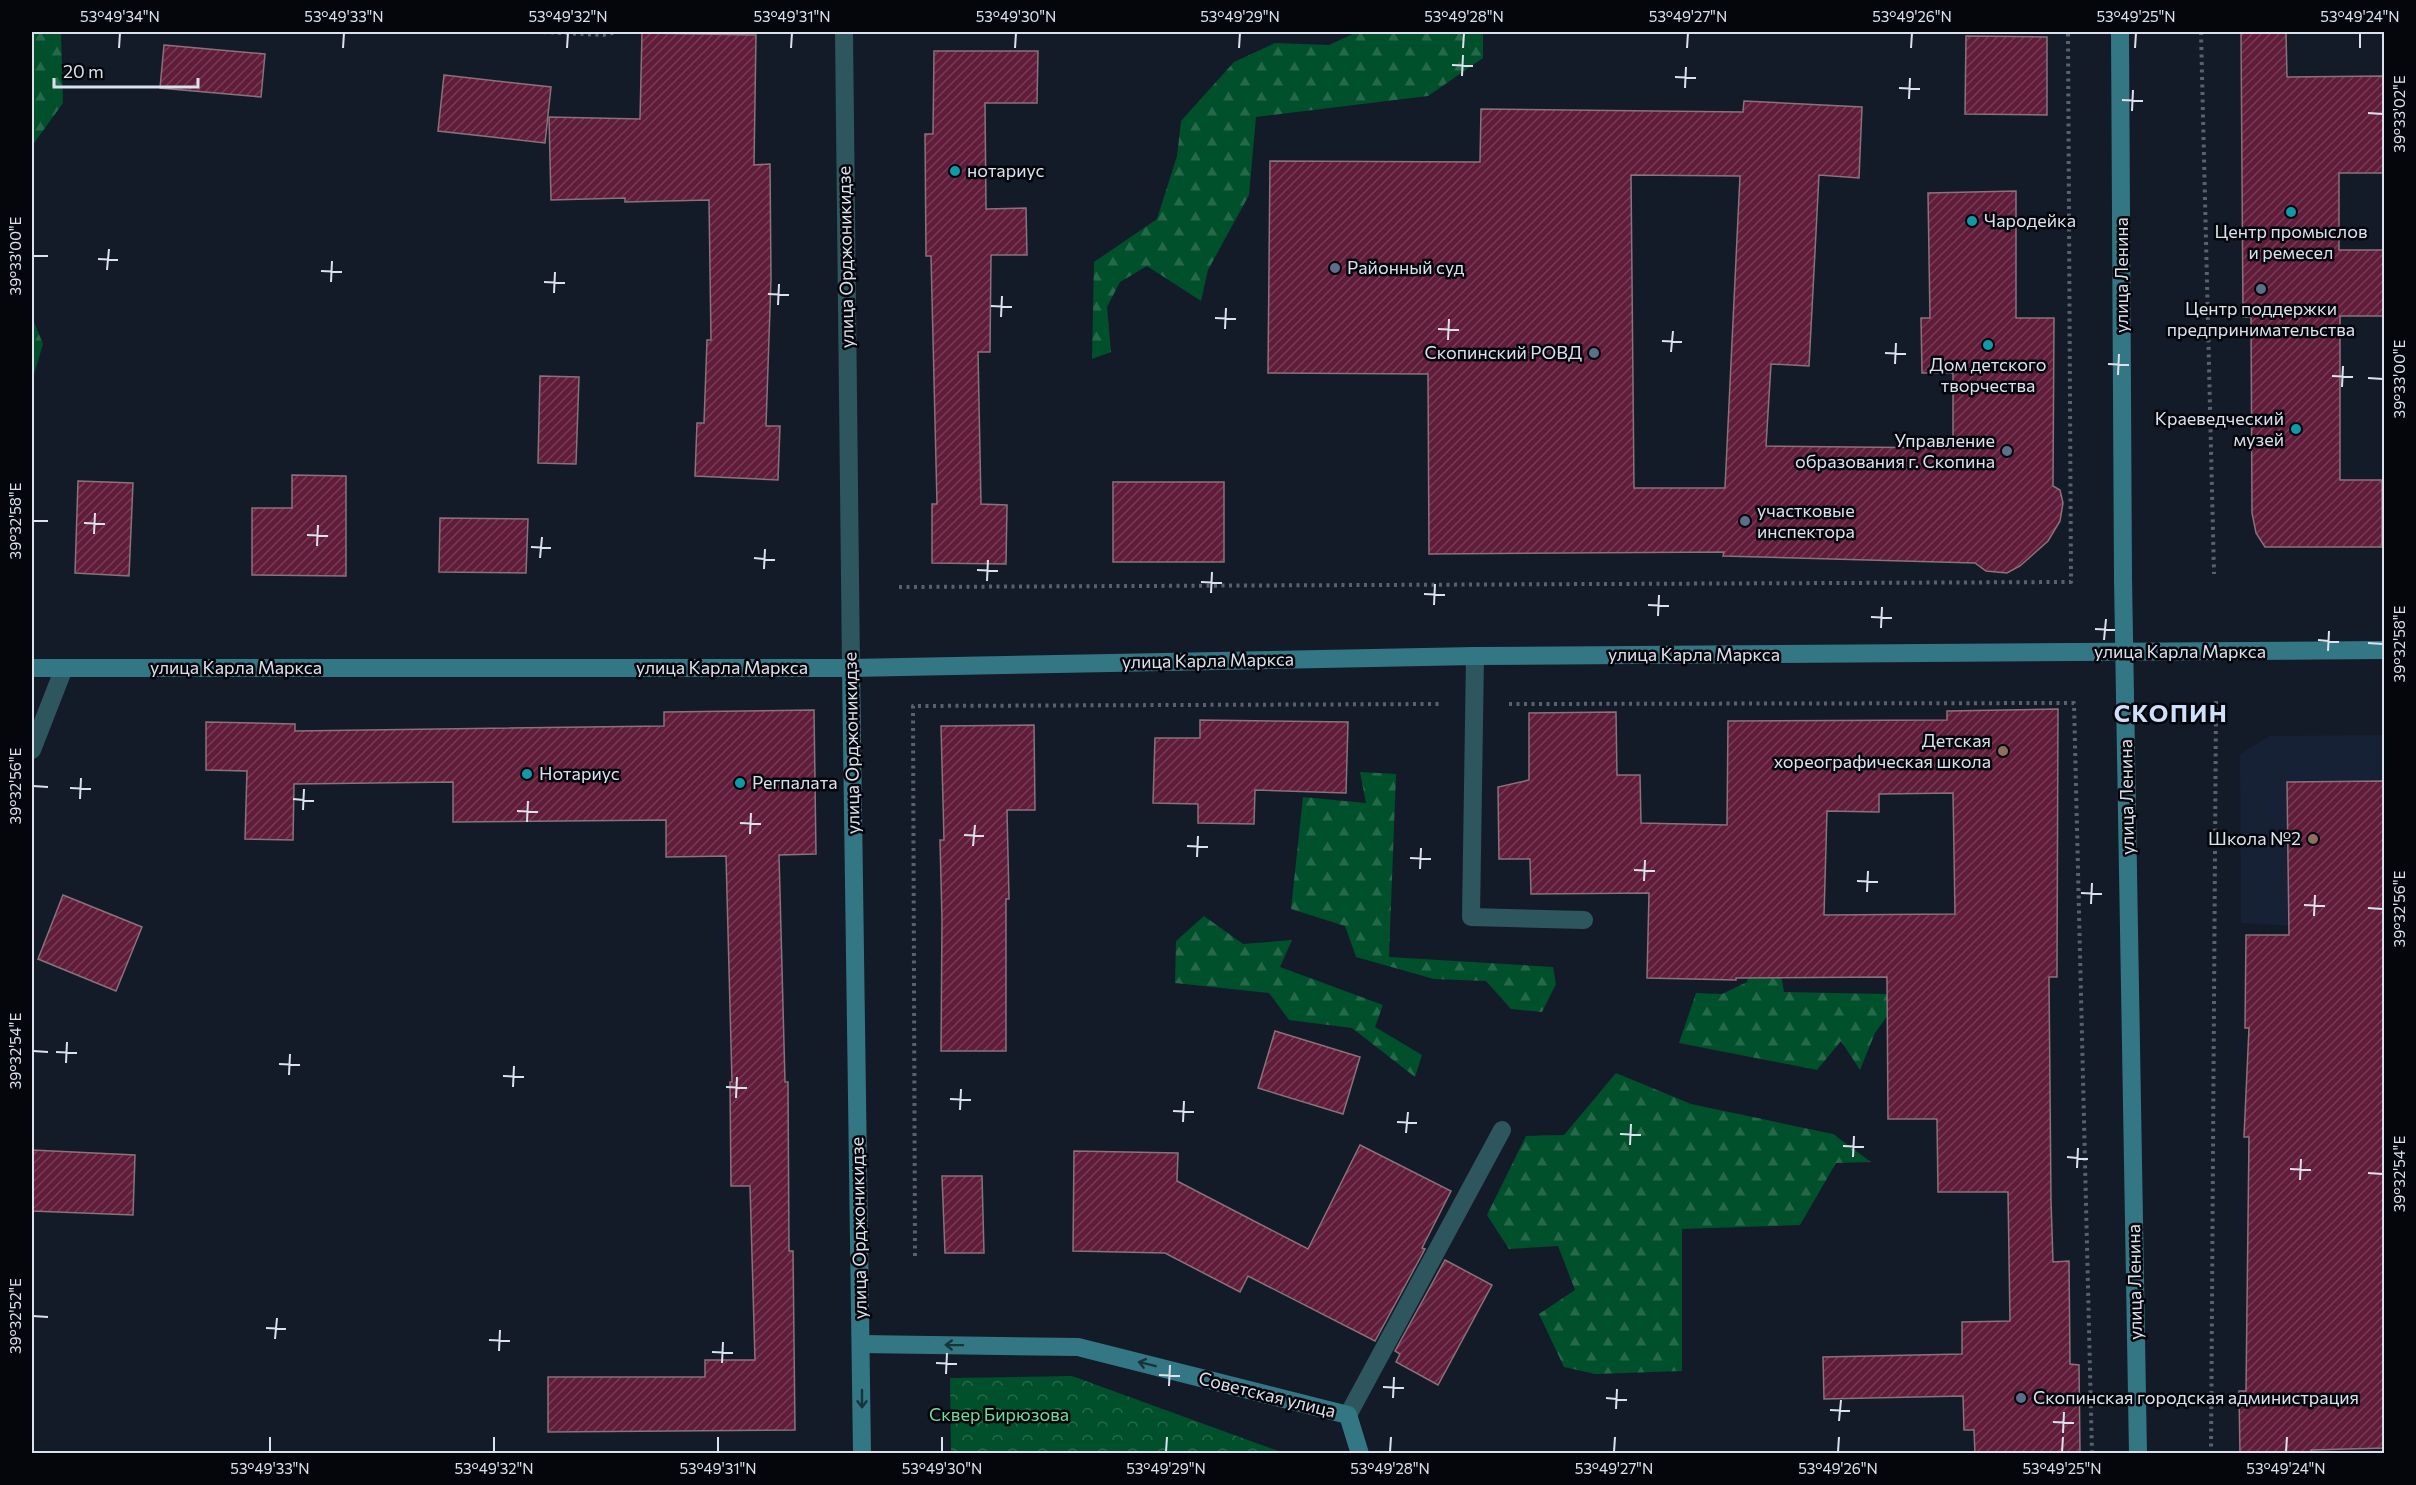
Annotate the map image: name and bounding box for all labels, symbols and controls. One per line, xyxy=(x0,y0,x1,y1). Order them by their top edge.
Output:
text: 53°49'34"N xyxy=(80,7,160,25)
text: 53°49'33"N xyxy=(304,7,384,25)
text: 53°49'32"N xyxy=(528,7,608,25)
text: 53°49'31"N xyxy=(753,7,831,25)
text: 53°49'30"N xyxy=(976,7,1056,25)
text: 53°49'29"N xyxy=(1200,7,1280,25)
text: 53°49'28"N xyxy=(1424,7,1504,25)
text: 53°49'27"N xyxy=(1649,7,1727,25)
text: 53°49'26"N xyxy=(1872,7,1952,25)
text: 53°49'25"N xyxy=(2096,7,2176,25)
text: 53°49'24"N xyxy=(2320,7,2400,25)
scale bar xyxy=(54,51,198,89)
text: 20 m xyxy=(63,60,104,82)
text: 39°33'02"E xyxy=(2390,75,2408,153)
place label: нотариус xyxy=(967,159,1045,181)
marker: нотариус xyxy=(948,164,962,178)
street label: улица Орджоникидзе xyxy=(832,166,858,348)
marker: Центр промыслов и ремесел xyxy=(2284,205,2298,219)
place label: Чародейка xyxy=(1984,209,2076,231)
marker: Чародейка xyxy=(1965,214,1979,228)
text: 39°33'00"E xyxy=(6,216,24,295)
street label: улица Ленина xyxy=(2110,217,2132,333)
place label: Центр промыслов и ремесел xyxy=(2215,220,2367,263)
place label: Районный суд xyxy=(1347,256,1465,278)
marker: Районный суд xyxy=(1328,261,1342,275)
marker: Центр поддержки предпринимательства xyxy=(2254,282,2268,296)
place label: Центр поддержки предпринимательства xyxy=(2167,297,2355,340)
marker: Дом детского творчества xyxy=(1981,338,1995,352)
text: 39°33'00"E xyxy=(2390,339,2408,418)
place label: Скопинский РОВД xyxy=(1425,341,1582,363)
marker: Скопинский РОВД xyxy=(1587,346,1601,360)
place label: Дом детского творчества xyxy=(1930,353,2046,396)
place label: Краеведческий музей xyxy=(2155,407,2284,450)
marker: Краеведческий музей xyxy=(2289,422,2303,436)
place label: Управление образования г. Скопина xyxy=(1795,429,1995,472)
marker: Управление образования г. Скопина xyxy=(2000,444,2014,458)
text: 39°32'58"E xyxy=(6,483,24,559)
place label: участковые инспектора xyxy=(1757,499,1855,542)
marker: участковые инспектора xyxy=(1738,514,1752,528)
text: 39°32'58"E xyxy=(2390,606,2408,682)
street label: улица Карла Маркса xyxy=(2094,640,2266,662)
street label: улица Карла Маркса xyxy=(1608,643,1780,665)
street label: улица Карла Маркса xyxy=(1122,647,1294,673)
street label: улица Орджоникидзе xyxy=(838,652,864,834)
street label: улица Карла Маркса xyxy=(150,656,322,678)
street label: улица Карла Маркса xyxy=(636,656,808,678)
district label: СКОПИН xyxy=(2114,698,2228,727)
place label: Детская хореографическая школа xyxy=(1774,729,1991,772)
street label: улица Ленина xyxy=(2114,739,2138,855)
marker: Детская хореографическая школа xyxy=(1996,744,2010,758)
text: 39°32'56"E xyxy=(6,748,24,824)
place label: Нотариус xyxy=(539,762,620,784)
marker: Нотариус xyxy=(520,767,534,781)
place label: Регпалата xyxy=(752,771,837,793)
marker: Регпалата xyxy=(733,776,747,790)
place label: Школа №2 xyxy=(2208,827,2301,849)
marker: Школа №2 xyxy=(2306,832,2320,846)
text: 39°32'56"E xyxy=(2390,871,2408,947)
text: 39°32'54"E xyxy=(6,1013,24,1089)
text: 39°32'54"E xyxy=(2390,1136,2408,1212)
street label: улица Орджоникидзе xyxy=(845,1137,871,1319)
street label: улица Ленина xyxy=(2122,1224,2146,1340)
text: 39°32'52"E xyxy=(6,1278,24,1354)
one-way arrow xyxy=(945,1339,965,1351)
one-way arrow xyxy=(1138,1358,1157,1370)
street label: Советская улица xyxy=(1196,1366,1338,1422)
place label: Скопинская городская администрация xyxy=(2033,1386,2359,1408)
one-way arrow xyxy=(856,1388,867,1408)
marker: Скопинская городская администрация xyxy=(2014,1391,2028,1405)
park label: Сквер Бирюзова xyxy=(929,1403,1069,1425)
text: 53°49'33"N xyxy=(230,1459,310,1477)
text: 53°49'32"N xyxy=(454,1459,534,1477)
text: 53°49'31"N xyxy=(679,1459,757,1477)
text: 53°49'30"N xyxy=(902,1459,982,1477)
text: 53°49'29"N xyxy=(1126,1459,1206,1477)
text: 53°49'28"N xyxy=(1350,1459,1430,1477)
text: 53°49'27"N xyxy=(1575,1459,1653,1477)
text: 53°49'26"N xyxy=(1798,1459,1878,1477)
text: 53°49'25"N xyxy=(2022,1459,2102,1477)
text: 53°49'24"N xyxy=(2246,1459,2326,1477)

